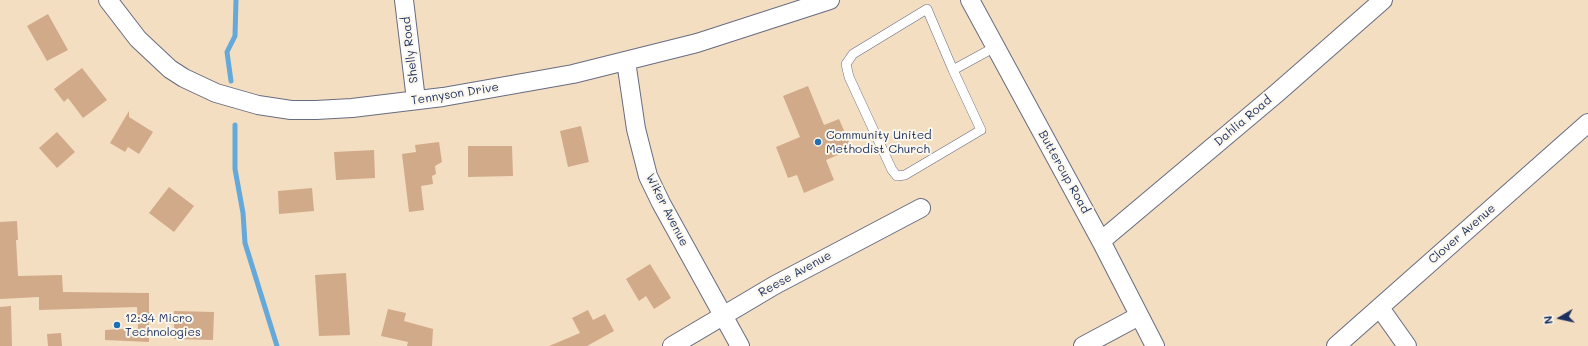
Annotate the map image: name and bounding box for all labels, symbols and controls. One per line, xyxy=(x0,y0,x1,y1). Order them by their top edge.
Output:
street label: Shelly Road xyxy=(399,16,421,84)
street label: Tennyson Drive xyxy=(410,80,500,108)
street label: Dahlia Road xyxy=(1211,93,1275,149)
place label: Community United Methodist Church xyxy=(826,128,932,156)
street label: Buttercup Road xyxy=(1035,128,1093,216)
marker: Community United Methodist Church xyxy=(813,137,823,147)
street label: Wiker Avenue xyxy=(643,171,691,249)
street label: Clover Avenue xyxy=(1426,201,1498,267)
street label: Reese Avenue xyxy=(756,248,834,300)
north arrow xyxy=(1540,298,1580,338)
place label: 12:34 Micro Technologies xyxy=(125,311,201,339)
text: N xyxy=(1540,315,1556,325)
marker: 12:34 Micro Technologies xyxy=(112,320,122,330)

